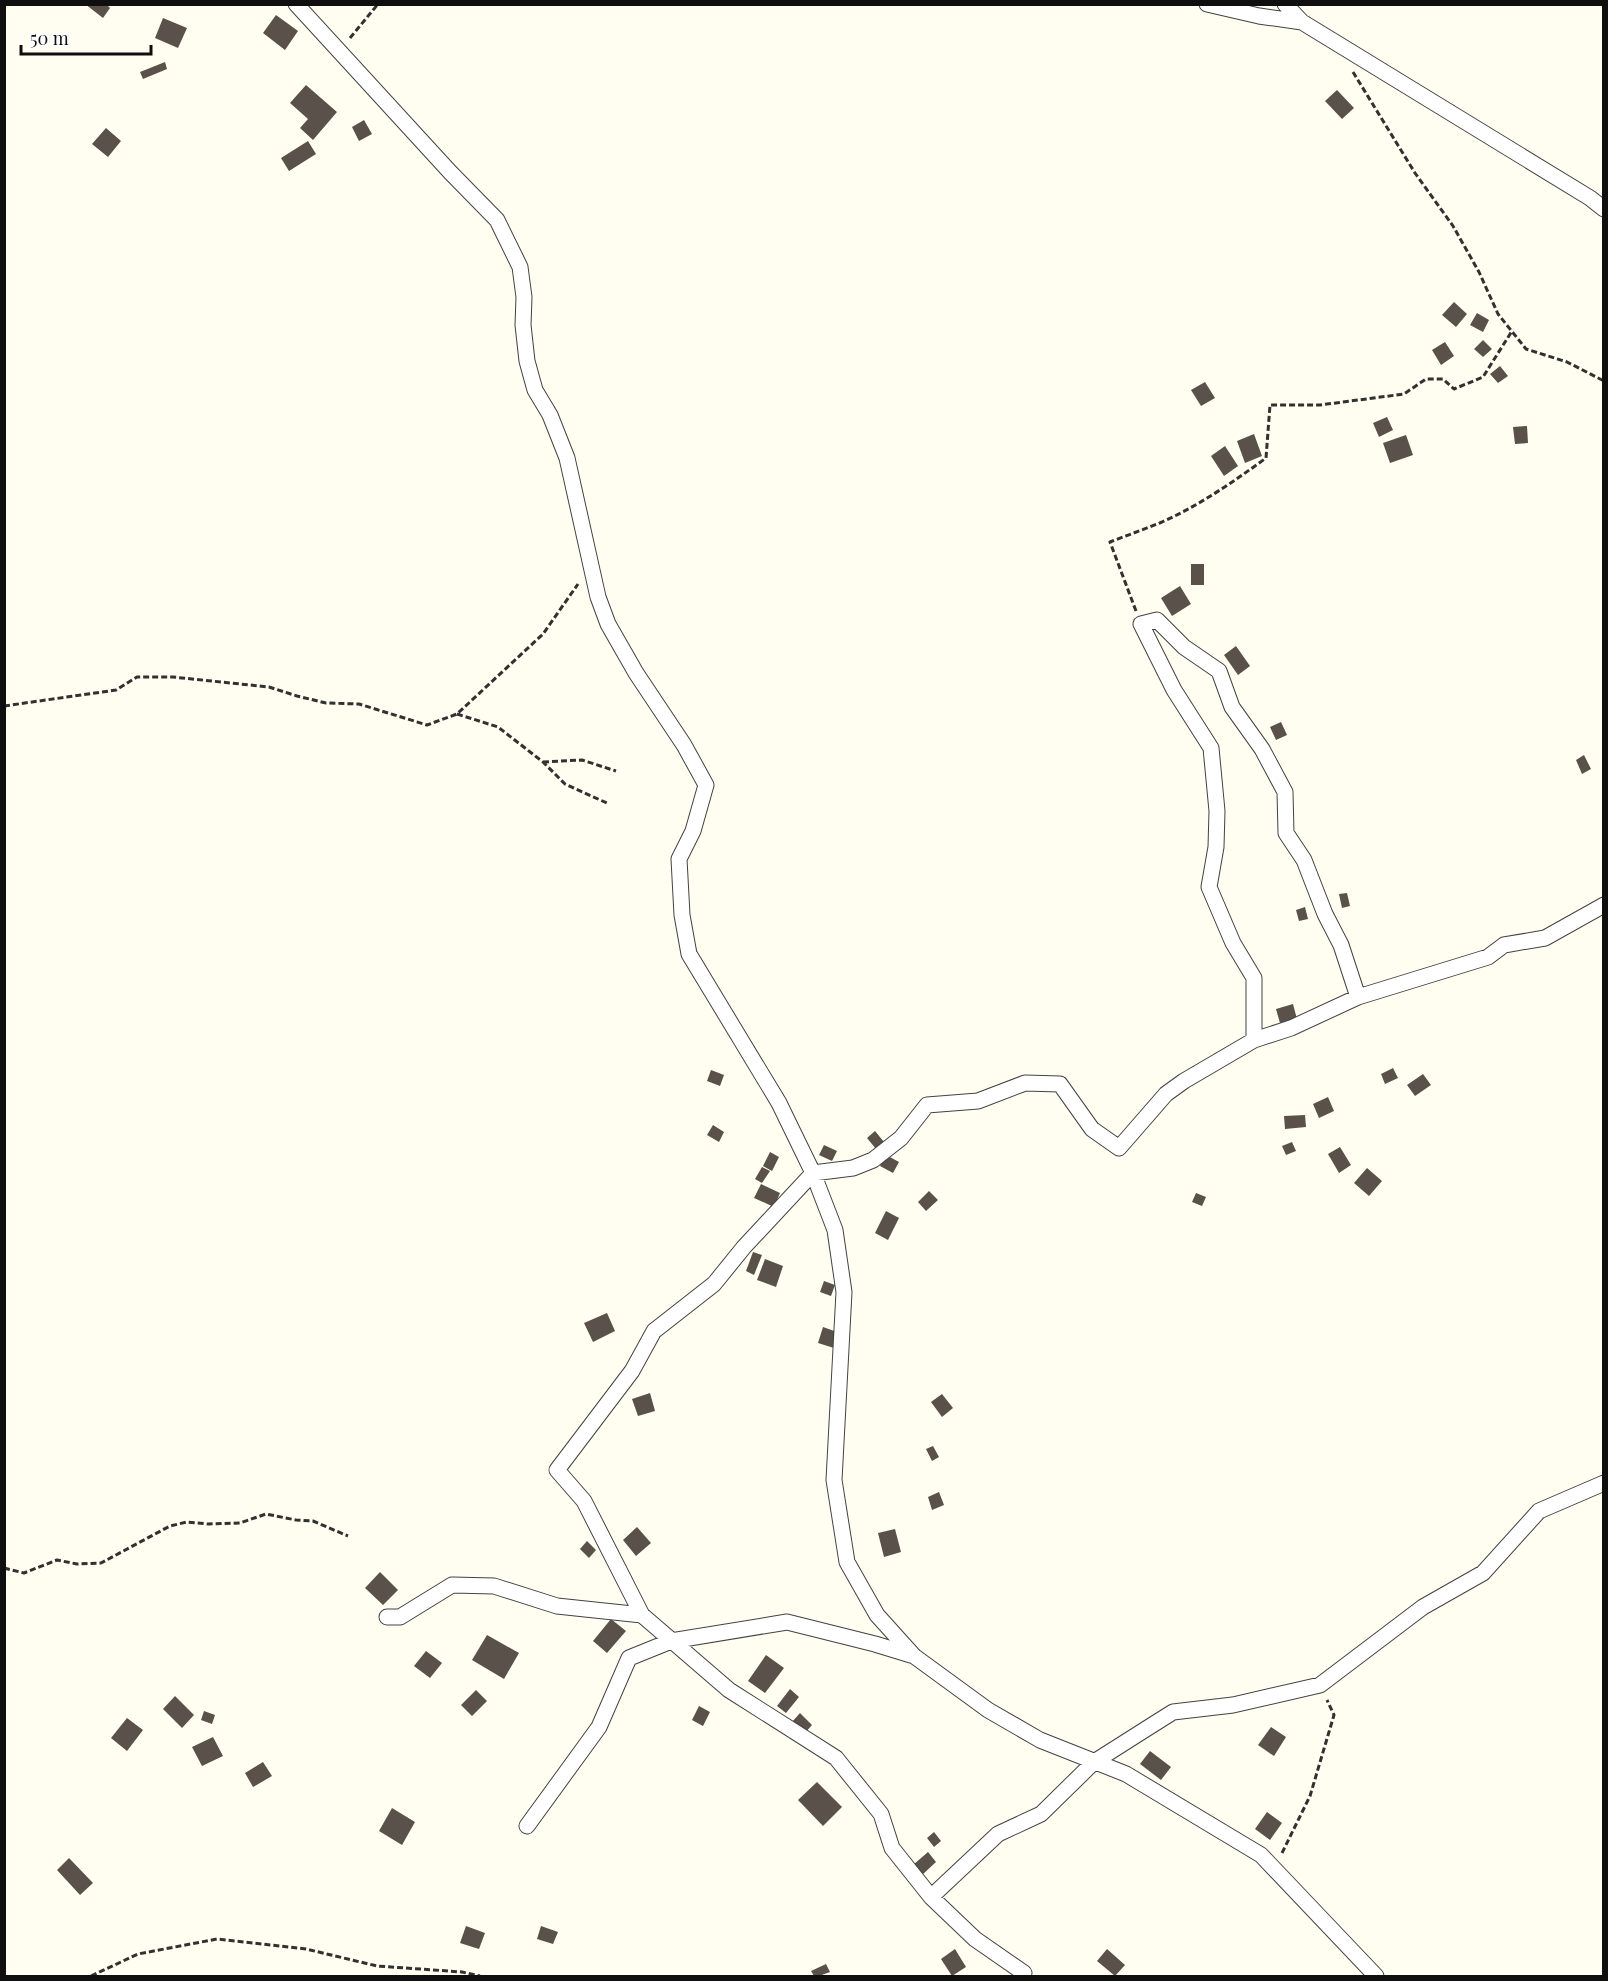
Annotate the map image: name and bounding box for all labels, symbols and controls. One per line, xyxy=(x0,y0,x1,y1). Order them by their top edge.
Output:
scale bar xyxy=(21,18,152,56)
text: 50 m xyxy=(30,26,69,50)

